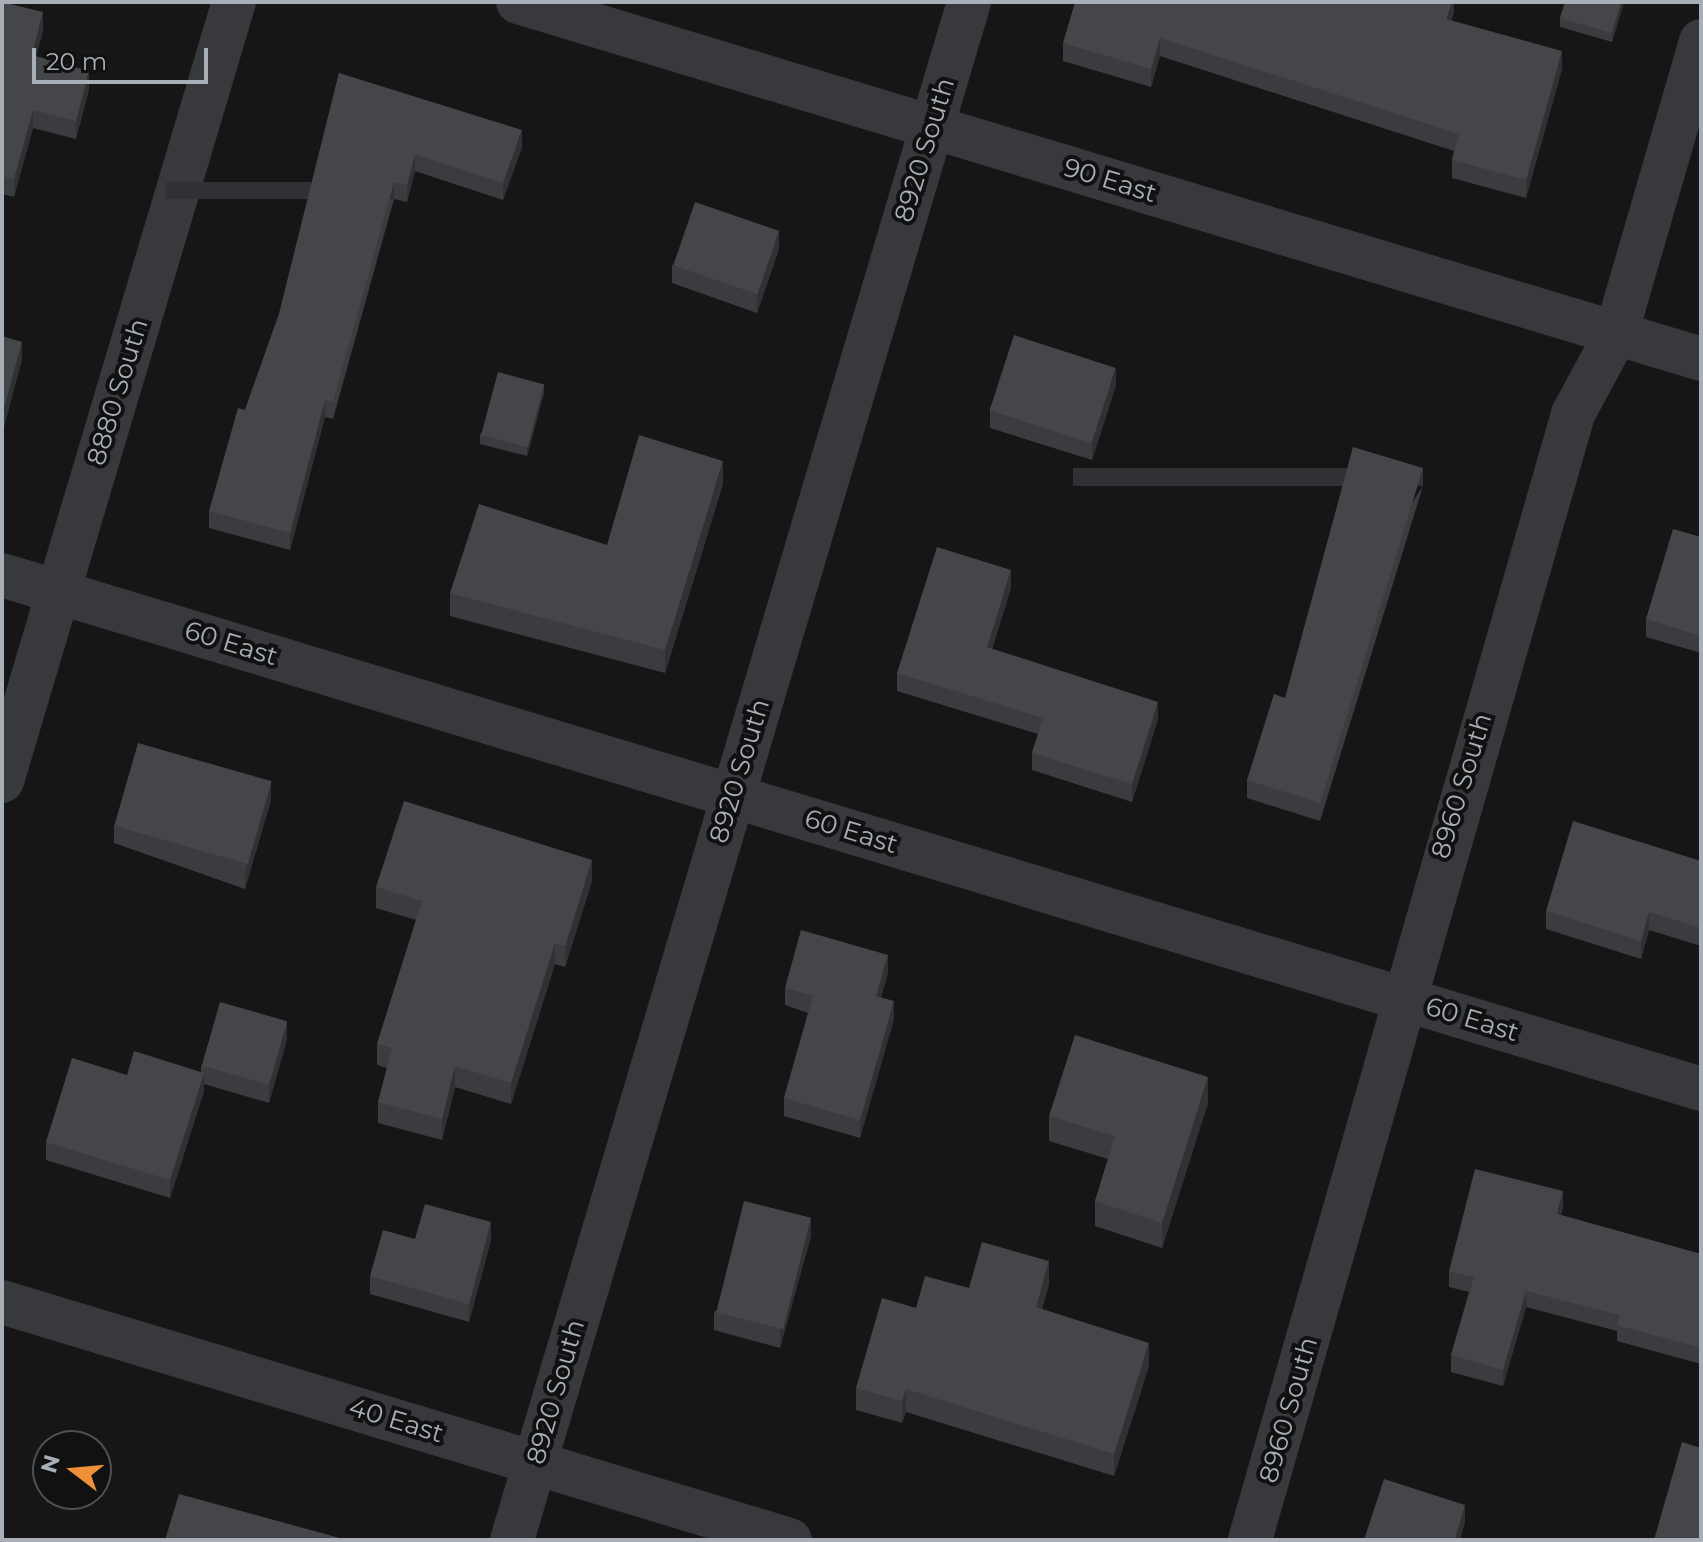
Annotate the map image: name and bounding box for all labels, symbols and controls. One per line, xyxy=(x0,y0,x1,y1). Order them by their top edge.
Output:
scale bar xyxy=(36,32,212,82)
text: 20 m xyxy=(46,47,107,76)
street label: 8920 South xyxy=(888,74,962,226)
street label: 90 East xyxy=(1060,152,1160,210)
street label: 8880 South xyxy=(81,315,155,469)
street label: 60 East xyxy=(181,615,281,673)
street label: 8920 South xyxy=(703,695,777,847)
street label: 8960 South xyxy=(1425,710,1499,862)
street label: 60 East xyxy=(801,803,901,861)
street label: 60 East xyxy=(1422,991,1522,1049)
street label: 8920 South xyxy=(520,1316,592,1468)
street label: 8960 South xyxy=(1253,1334,1325,1486)
street label: 40 East xyxy=(345,1392,447,1450)
north arrow xyxy=(32,1430,112,1510)
text: N xyxy=(35,1452,66,1476)

